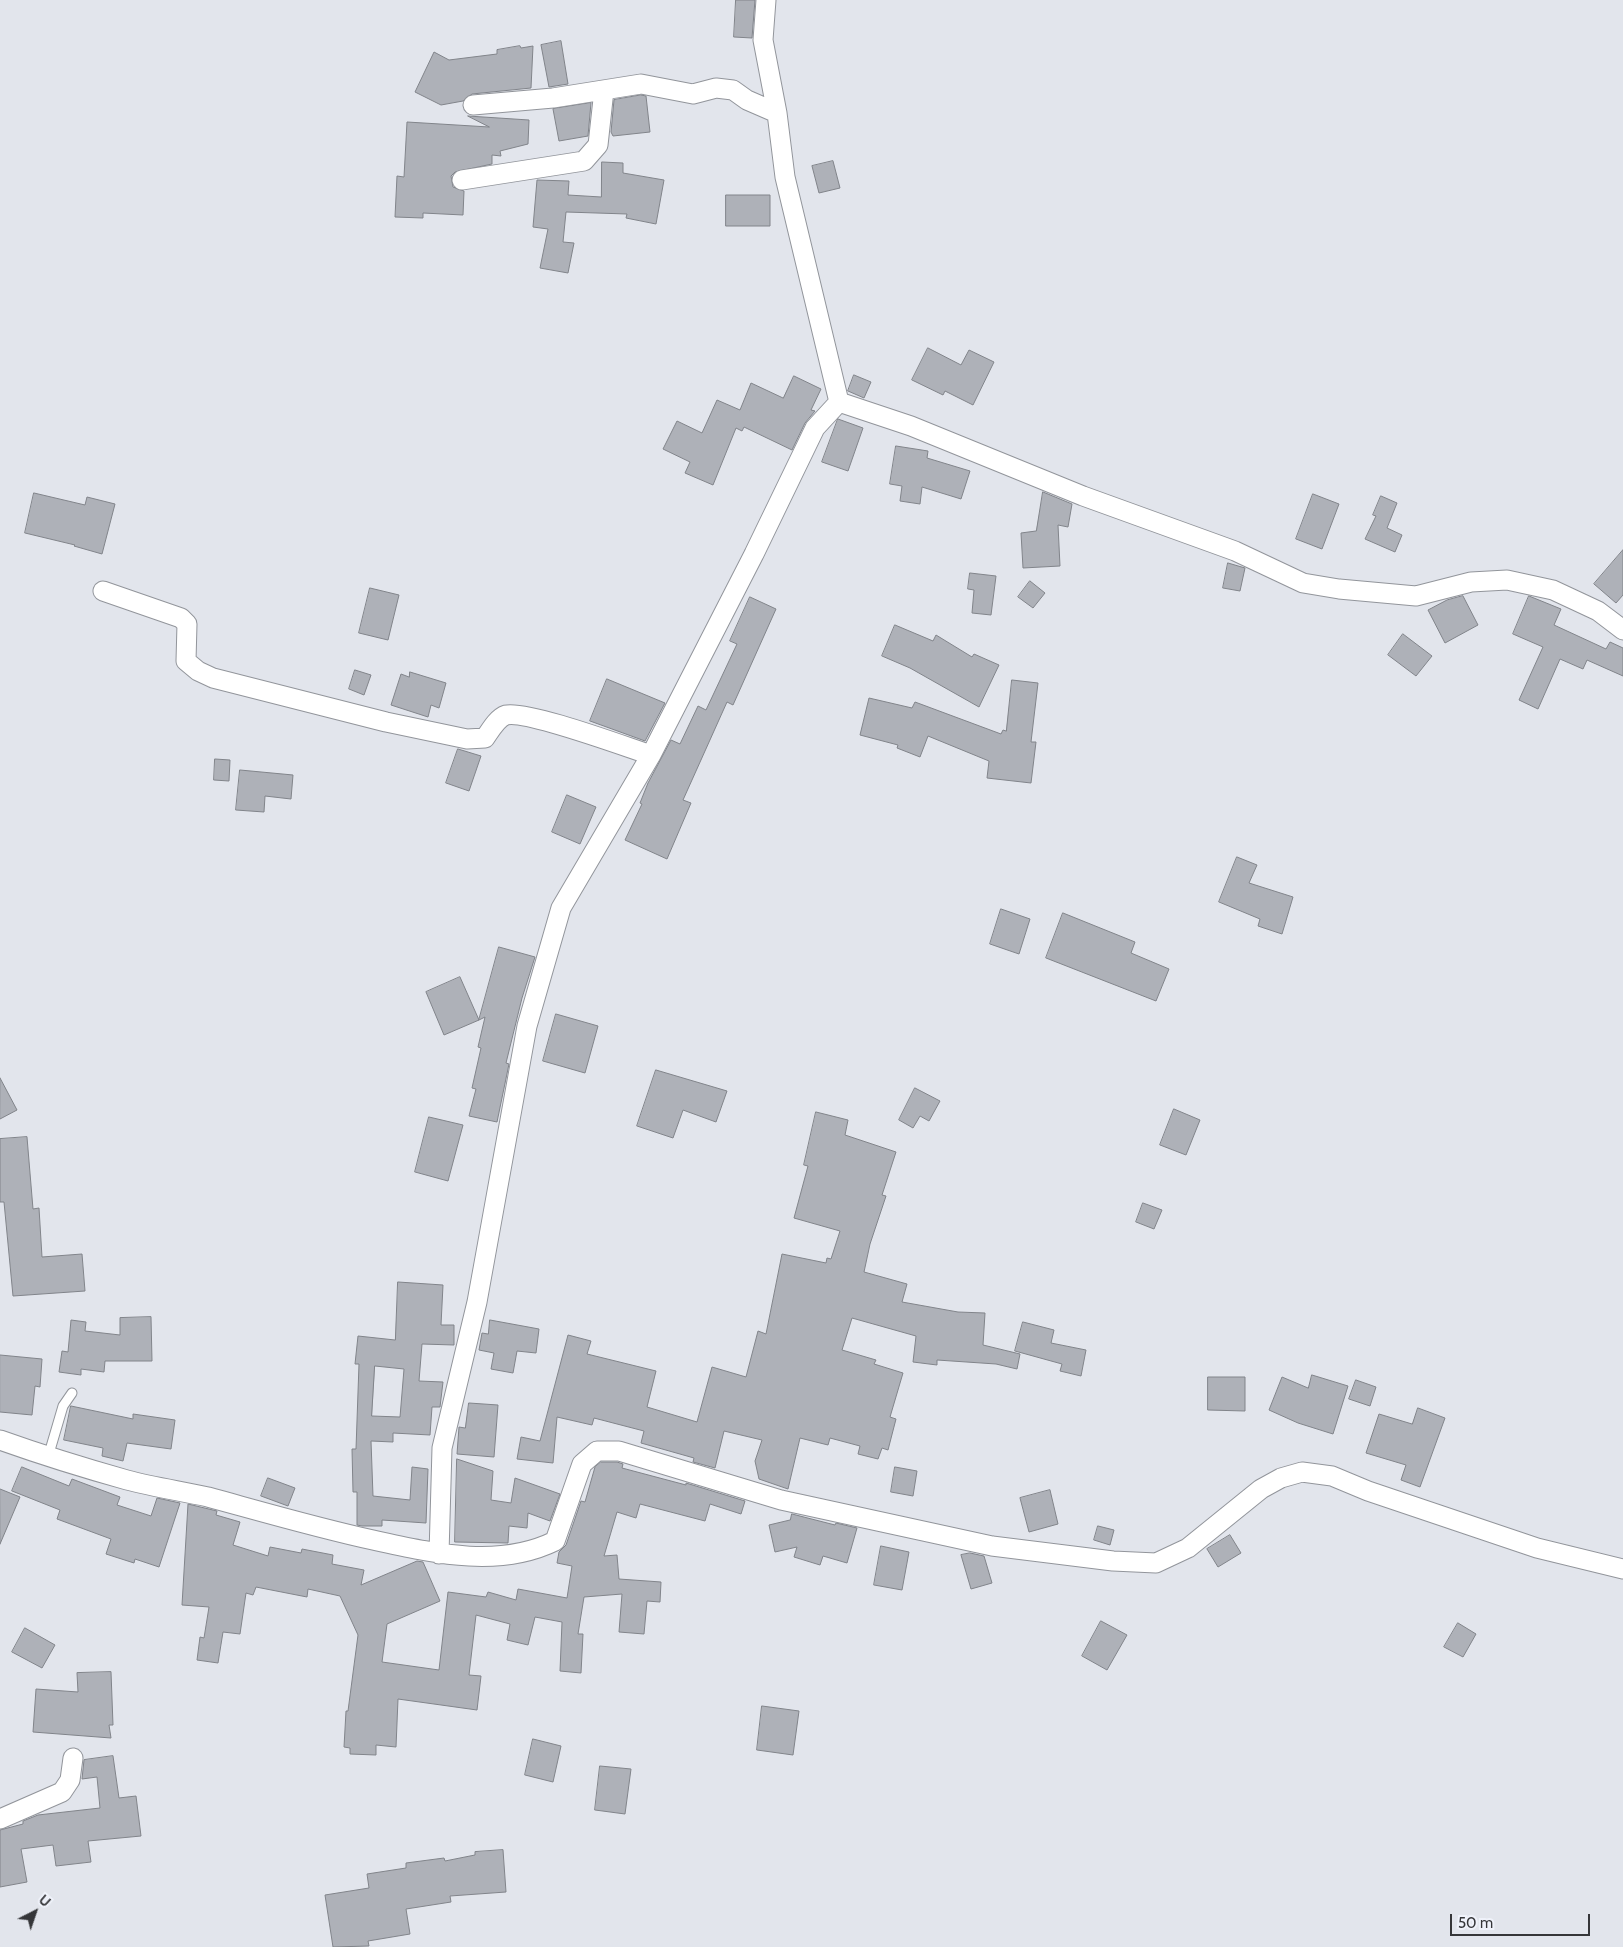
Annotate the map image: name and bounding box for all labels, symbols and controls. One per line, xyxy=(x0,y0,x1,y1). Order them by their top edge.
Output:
north arrow xyxy=(10,1887,60,1937)
text: U xyxy=(35,1891,55,1911)
scale bar xyxy=(1453,1904,1593,1936)
text: 50 m xyxy=(1458,1914,1493,1932)

